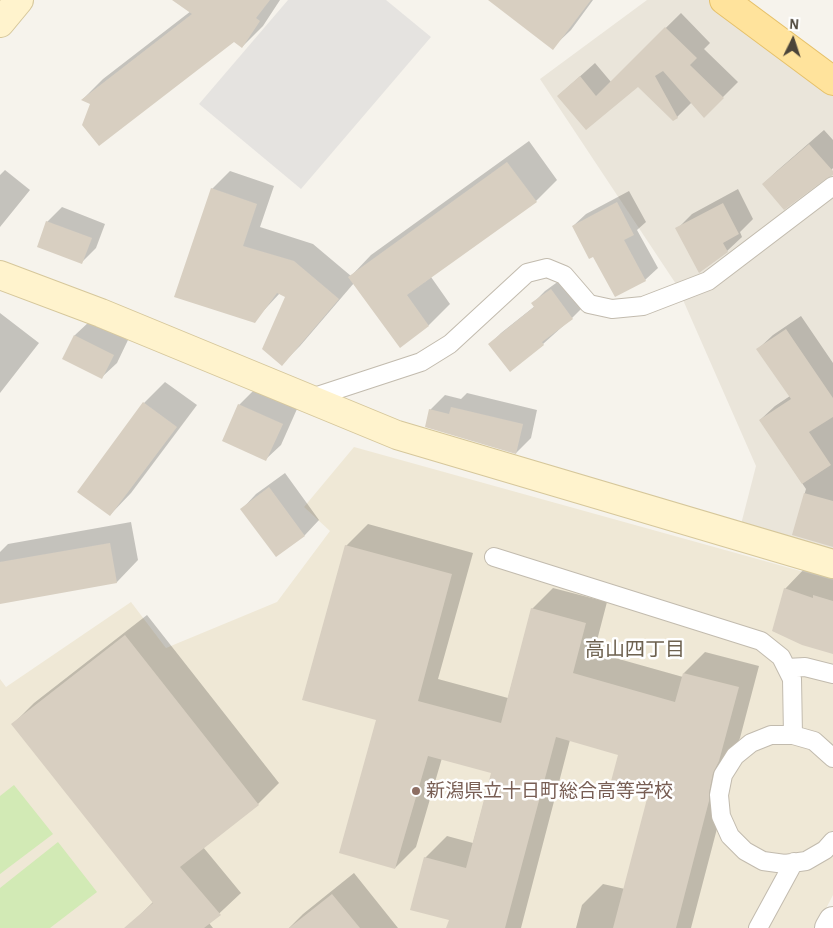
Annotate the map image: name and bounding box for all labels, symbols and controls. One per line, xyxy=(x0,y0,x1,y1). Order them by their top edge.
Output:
north arrow xyxy=(768,15,818,65)
text: N xyxy=(789,18,799,32)
district label: 高山四丁目 xyxy=(585,638,685,662)
place label: 新潟県立十日町総合高等学校 xyxy=(426,780,673,802)
marker: 新潟県立十日町総合高等学校 xyxy=(410,785,422,797)

